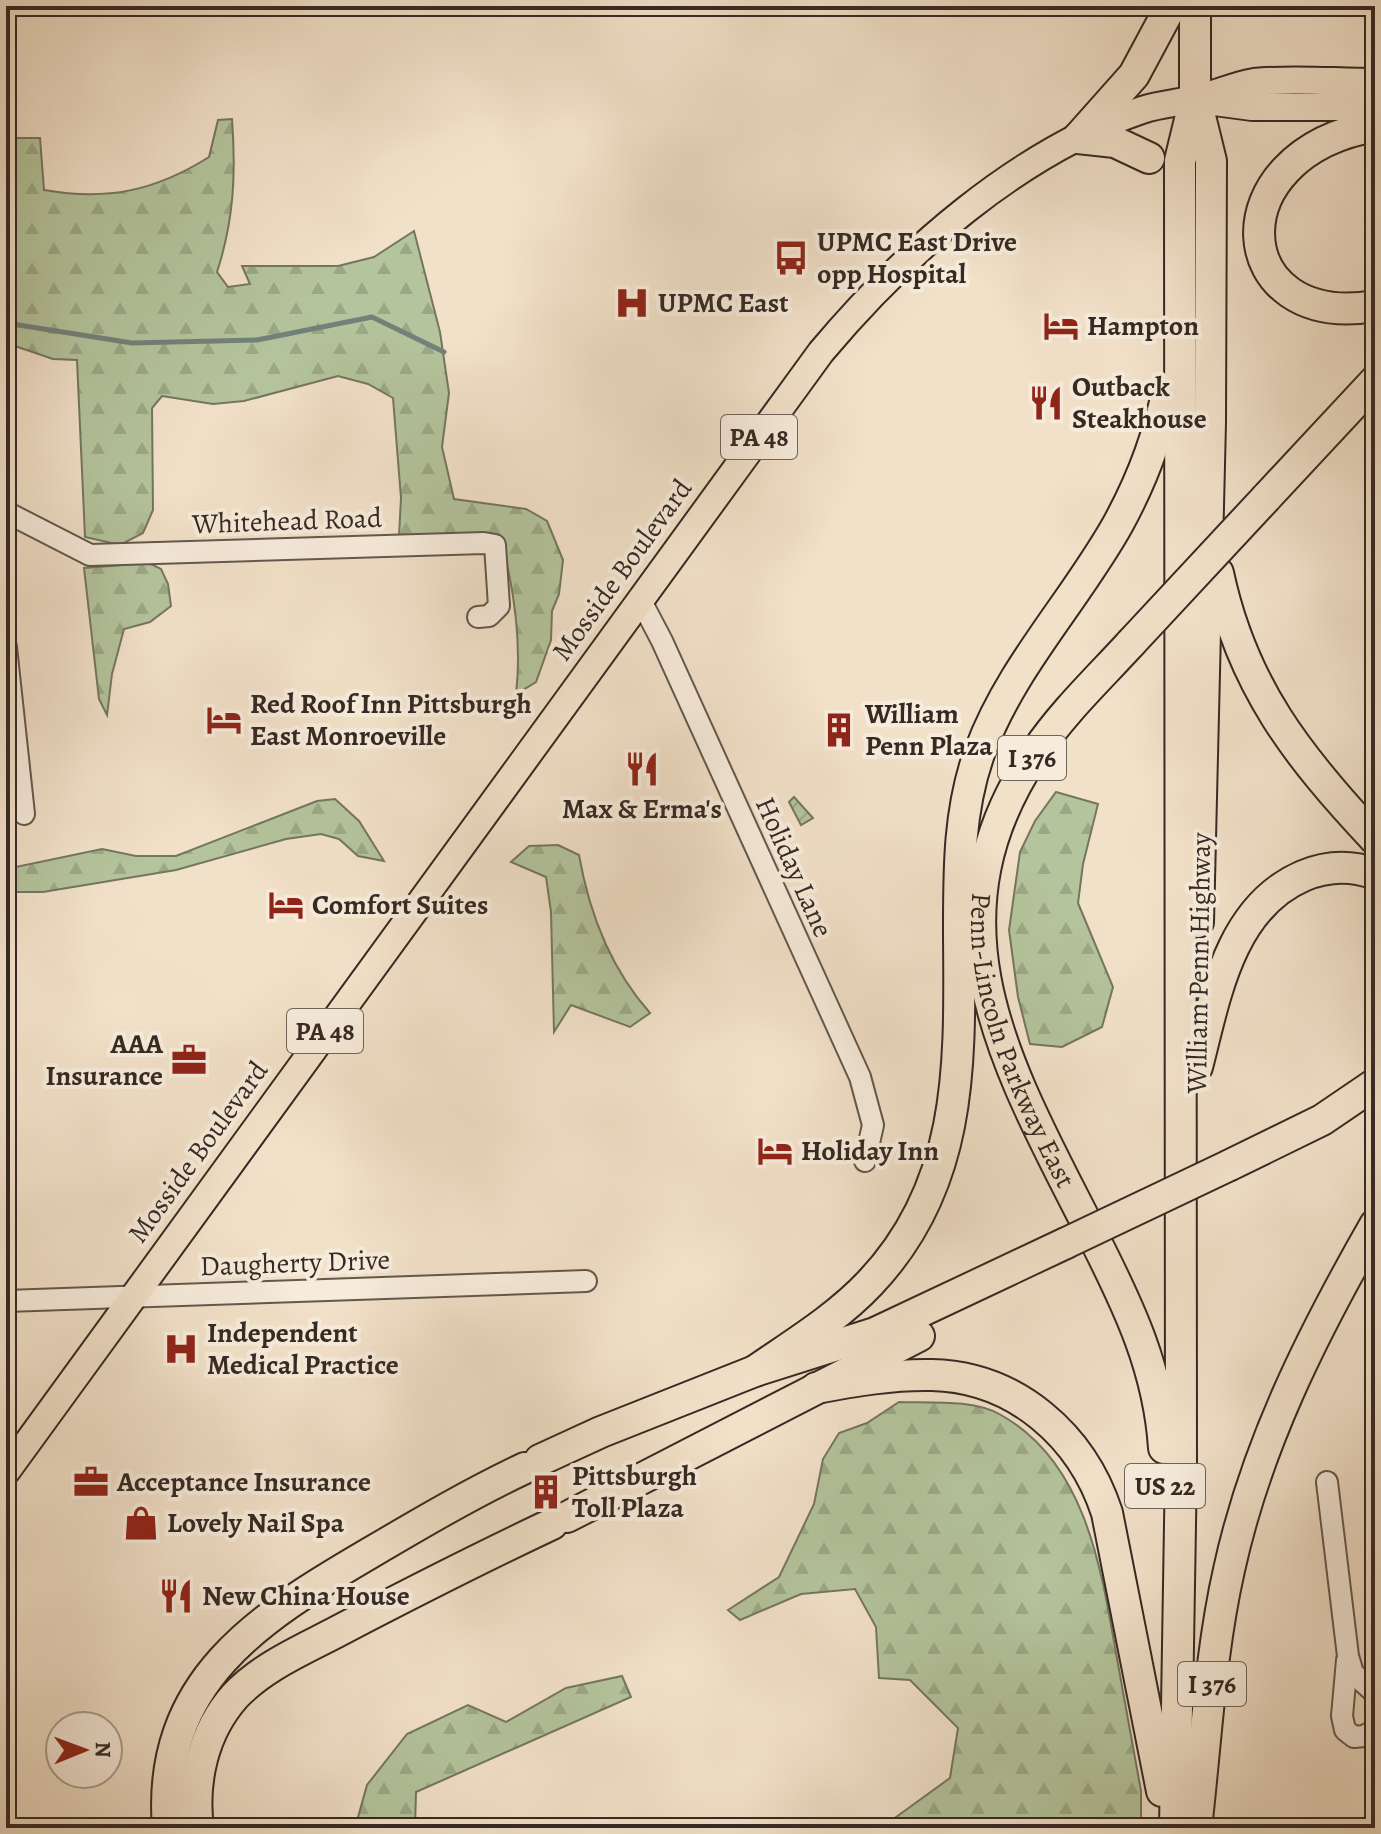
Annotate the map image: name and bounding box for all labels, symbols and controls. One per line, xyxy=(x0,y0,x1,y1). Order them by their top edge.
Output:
place label: UPMC East Drive opp Hospital xyxy=(817,223,1017,293)
bus stop icon: UPMC East Drive opp Hospital xyxy=(772,239,810,277)
hospital icon: UPMC East xyxy=(613,284,651,322)
place label: UPMC East xyxy=(658,284,789,322)
hotel icon: Hampton xyxy=(1042,307,1080,345)
place label: Hampton xyxy=(1087,307,1199,345)
place label: Outback Steakhouse xyxy=(1072,368,1207,438)
restaurant icon: Outback Steakhouse xyxy=(1027,384,1065,422)
road number: PA 48 xyxy=(721,415,797,459)
street label: Mosside Boulevard xyxy=(543,471,701,669)
street label: Whitehead Road xyxy=(190,499,383,543)
place label: Red Roof Inn Pittsburgh East Monroeville xyxy=(250,685,532,755)
place label: William Penn Plaza xyxy=(864,695,993,765)
hotel icon: Red Roof Inn Pittsburgh East Monroeville xyxy=(205,701,243,739)
building icon: William Penn Plaza xyxy=(820,711,858,749)
road number: I 376 xyxy=(998,736,1066,780)
restaurant icon: Max & Erma's xyxy=(623,750,661,788)
place label: Max & Erma's xyxy=(562,790,722,828)
street label: Holiday Lane xyxy=(746,791,842,943)
street label: William Penn Highway xyxy=(1178,832,1220,1095)
hotel icon: Comfort Suites xyxy=(267,886,305,924)
place label: Comfort Suites xyxy=(312,886,488,924)
street label: Penn-Lincoln Parkway East xyxy=(961,891,1084,1194)
road number: PA 48 xyxy=(287,1009,363,1053)
place label: AAA Insurance xyxy=(45,1025,163,1095)
office icon: AAA Insurance xyxy=(170,1041,208,1079)
street label: Mosside Boulevard xyxy=(119,1053,277,1251)
hotel icon: Holiday Inn xyxy=(756,1132,794,1170)
place label: Holiday Inn xyxy=(801,1132,939,1170)
street label: Daugherty Drive xyxy=(199,1241,391,1285)
place label: Independent Medical Practice xyxy=(207,1314,399,1384)
hospital icon: Independent Medical Practice xyxy=(162,1330,200,1368)
place label: Pittsburgh Toll Plaza xyxy=(572,1457,697,1527)
office icon: Acceptance Insurance xyxy=(72,1463,110,1501)
place label: Acceptance Insurance xyxy=(116,1463,371,1501)
road number: US 22 xyxy=(1125,1464,1205,1508)
building icon: Pittsburgh Toll Plaza xyxy=(527,1473,565,1511)
shop icon: Lovely Nail Spa xyxy=(122,1504,160,1542)
place label: Lovely Nail Spa xyxy=(167,1504,345,1542)
restaurant icon: New China House xyxy=(157,1577,195,1615)
place label: New China House xyxy=(202,1577,410,1615)
road number: I 376 xyxy=(1178,1662,1246,1706)
north arrow xyxy=(44,1710,124,1790)
text: N xyxy=(88,1741,118,1758)

